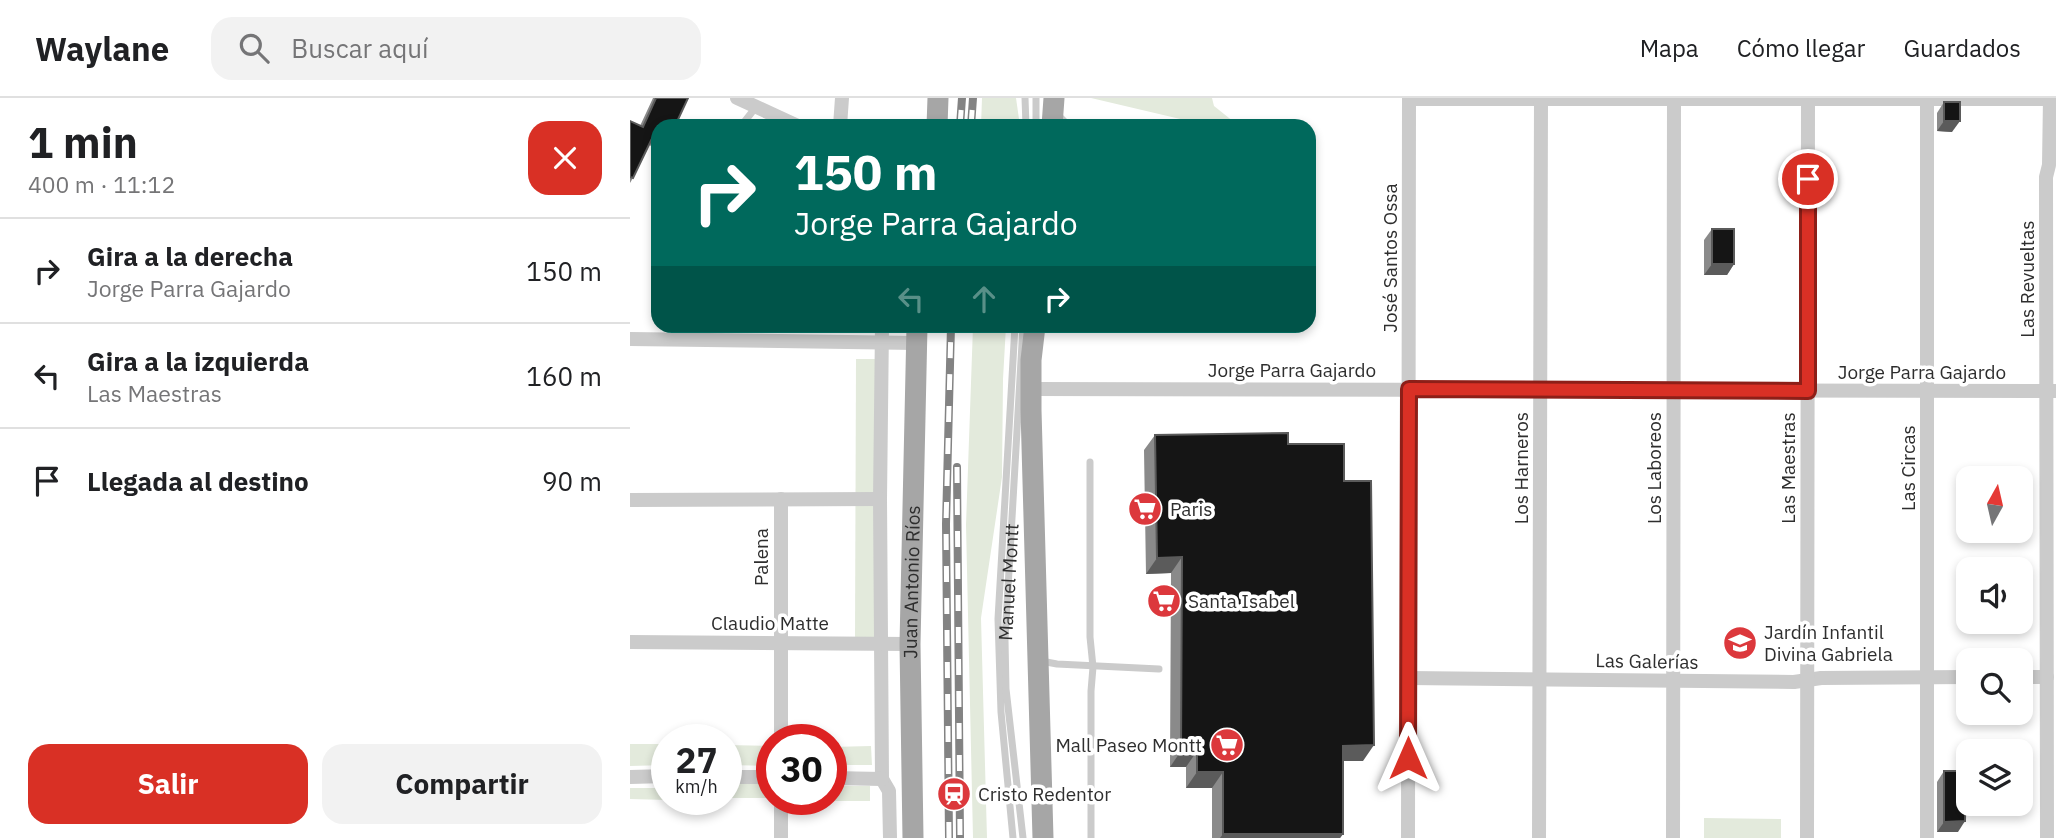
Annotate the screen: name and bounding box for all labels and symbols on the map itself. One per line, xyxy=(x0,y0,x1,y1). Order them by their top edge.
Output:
pin xyxy=(1778,149,1838,209)
street label: José Santos Ossa xyxy=(1378,183,1402,333)
street label: Las Revueltas xyxy=(2015,220,2039,338)
street label: Jorge Parra Gajardo xyxy=(1208,358,1376,382)
street label: Jorge Parra Gajardo xyxy=(1838,360,2006,384)
street label: Los Harneros xyxy=(1509,412,1533,524)
street label: Los Laboreos xyxy=(1642,412,1666,524)
street label: Las Maestras xyxy=(1776,412,1800,524)
street label: Las Circas xyxy=(1896,425,1920,511)
north arrow xyxy=(1956,466,2034,542)
supermarket icon: Paris xyxy=(1126,490,1164,528)
place label: Paris xyxy=(1170,497,1212,521)
street label: Juan Antonio Ríos xyxy=(898,505,925,659)
street label: Manuel Montt xyxy=(993,523,1024,641)
street label: Palena xyxy=(749,528,773,586)
supermarket icon: Santa Isabel xyxy=(1145,582,1183,620)
place label: Santa Isabel xyxy=(1188,589,1295,613)
street label: Claudio Matte xyxy=(711,611,829,635)
place label: Jardín Infantil Divina Gabriela xyxy=(1764,620,1893,666)
school or university icon: Jardín Infantil Divina Gabriela xyxy=(1721,624,1759,662)
street label: Las Galerías xyxy=(1595,648,1699,674)
position arrow xyxy=(1371,721,1445,795)
speed limit sign: 30 xyxy=(756,724,847,815)
supermarket icon: Mall Paseo Montt xyxy=(1208,726,1246,764)
place label: Mall Paseo Montt xyxy=(1055,733,1202,757)
station icon: Cristo Redentor xyxy=(935,775,973,813)
place label: Cristo Redentor xyxy=(978,782,1111,806)

